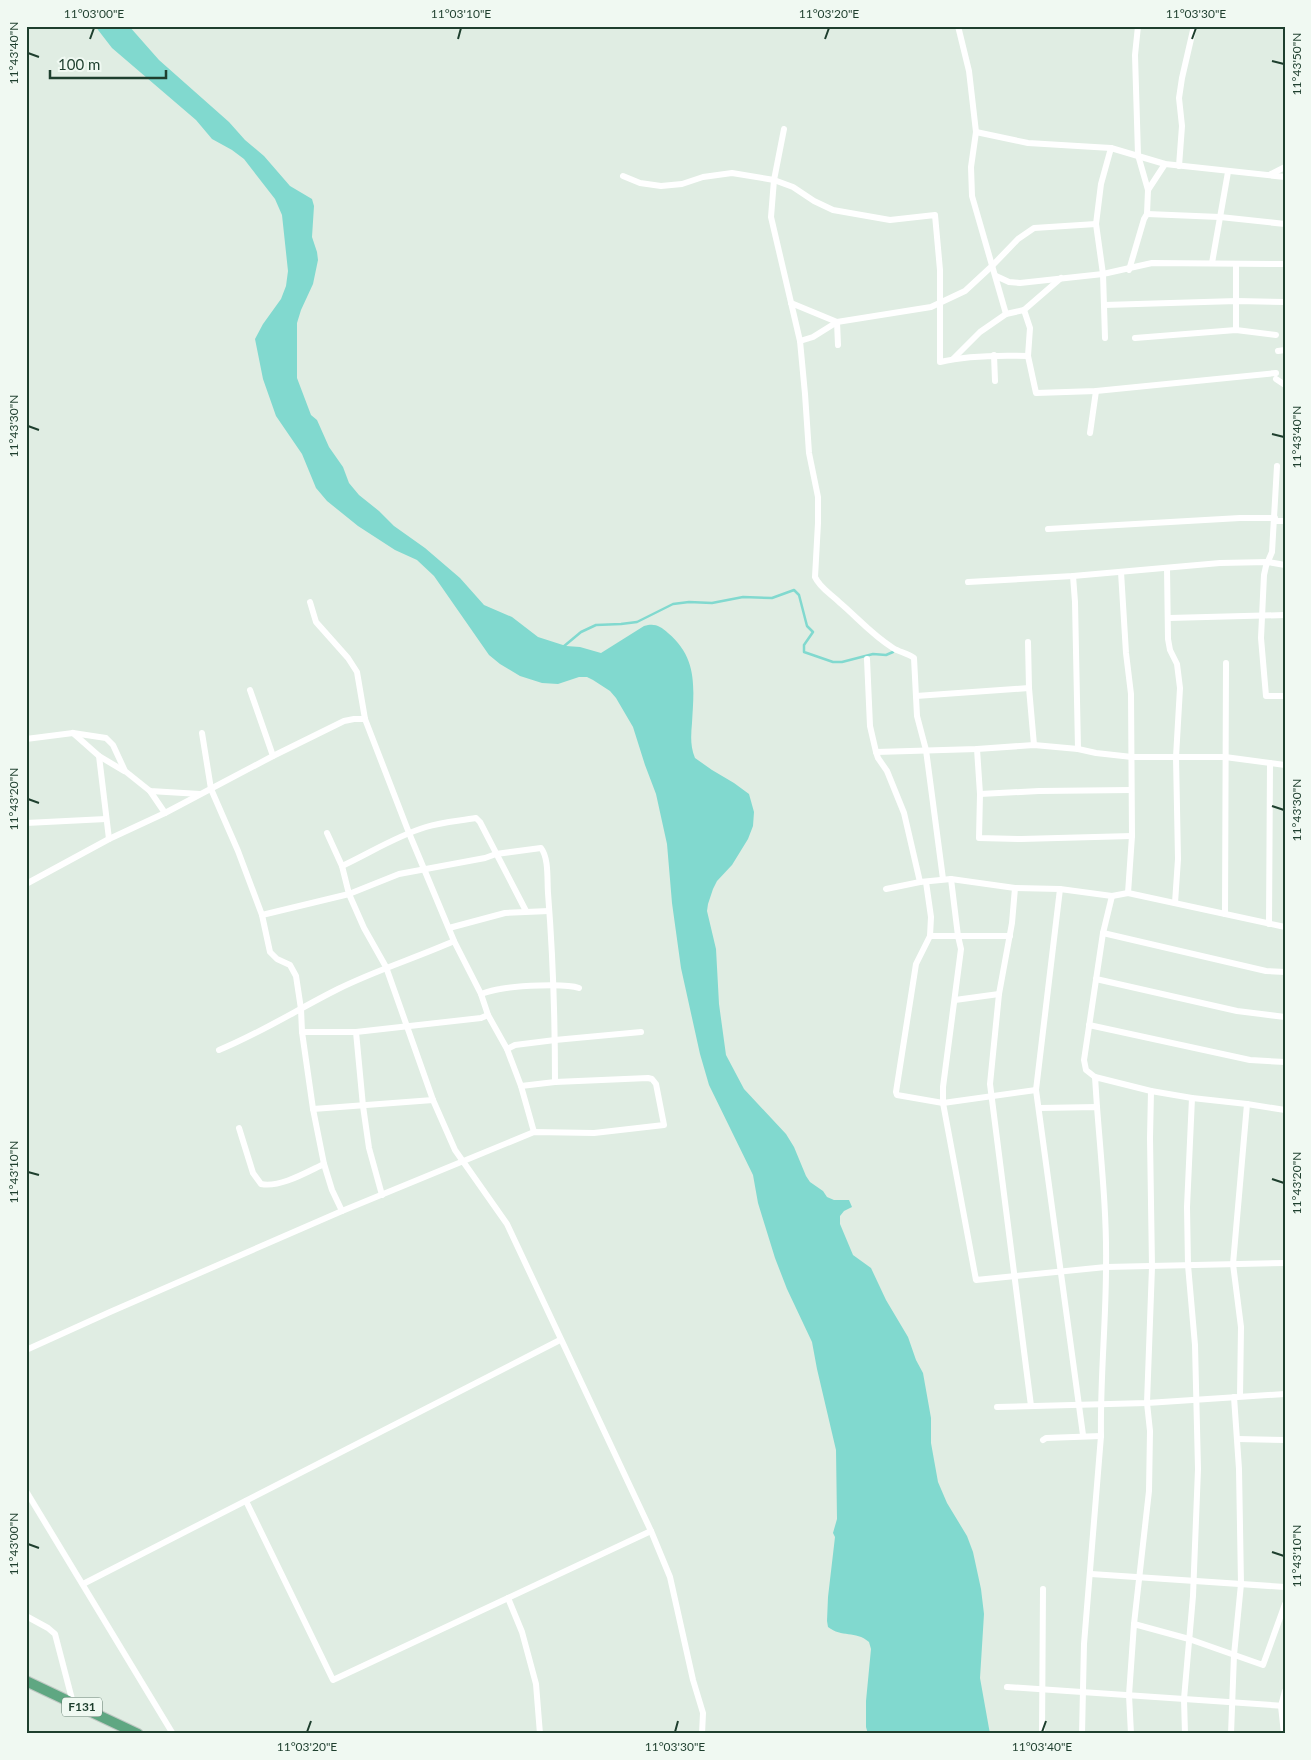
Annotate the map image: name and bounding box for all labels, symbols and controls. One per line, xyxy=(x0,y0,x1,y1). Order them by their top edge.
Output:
text: 11°03'00"E xyxy=(64,6,124,21)
text: 11°03'10"E xyxy=(431,6,491,21)
text: 11°03'20"E xyxy=(799,6,859,21)
text: 11°03'30"E xyxy=(1166,6,1226,21)
text: 11°43'40"N xyxy=(6,22,21,84)
text: 11°43'50"N xyxy=(1289,33,1304,95)
scale bar xyxy=(50,48,166,80)
text: 100 m xyxy=(58,55,100,73)
text: 11°43'30"N xyxy=(6,395,21,457)
text: 11°43'40"N xyxy=(1289,406,1304,468)
text: 11°43'20"N xyxy=(6,768,21,830)
text: 11°43'30"N xyxy=(1289,779,1304,841)
text: 11°43'10"N xyxy=(6,1141,21,1203)
text: 11°43'20"N xyxy=(1289,1152,1304,1214)
text: 11°43'00"N xyxy=(6,1513,21,1575)
text: 11°43'10"N xyxy=(1289,1525,1304,1587)
road number: F131 xyxy=(62,1698,102,1716)
text: 11°03'20"E xyxy=(277,1739,337,1754)
text: 11°03'30"E xyxy=(645,1739,705,1754)
text: 11°03'40"E xyxy=(1012,1739,1072,1754)

